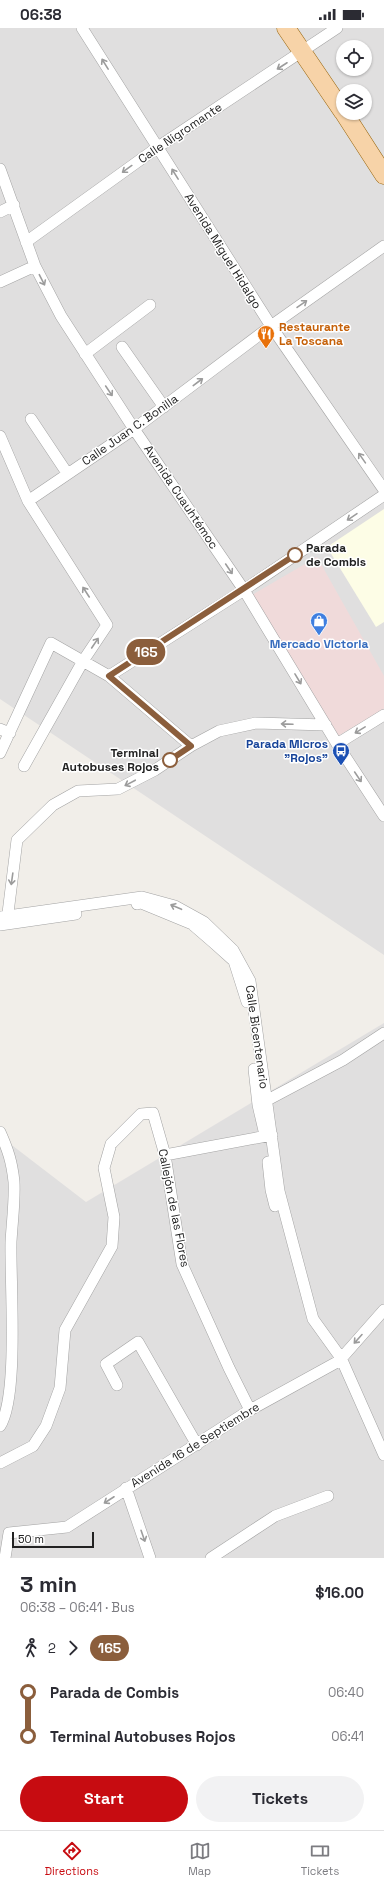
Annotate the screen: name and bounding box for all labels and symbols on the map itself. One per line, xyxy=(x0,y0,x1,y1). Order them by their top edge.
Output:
one-way arrow xyxy=(101,59,109,70)
one-way arrow xyxy=(277,62,288,70)
street label: Calle Nigromante xyxy=(135,99,225,167)
one-way arrow xyxy=(122,165,133,173)
one-way arrow xyxy=(170,168,178,180)
street label: Avenida Miguel Hidalgo xyxy=(181,190,265,312)
one-way arrow xyxy=(39,274,47,286)
one-way arrow xyxy=(296,300,307,308)
place label: Restaurante La Toscana xyxy=(279,319,350,349)
restaurant icon: Restaurante La Toscana xyxy=(256,324,276,349)
one-way arrow xyxy=(192,377,203,386)
one-way arrow xyxy=(105,386,114,397)
street label: Calle Juan C. Bonilla xyxy=(79,391,181,469)
street label: Avenida Cuauhtémoc xyxy=(140,442,222,552)
one-way arrow xyxy=(358,452,366,463)
one-way arrow xyxy=(346,513,357,521)
place label: Parada de Combis xyxy=(306,540,366,570)
marker: Parada de Combis xyxy=(287,547,303,563)
one-way arrow xyxy=(225,563,233,574)
one-way arrow xyxy=(82,586,90,598)
shop icon: Mercado Victoria xyxy=(309,611,329,636)
place label: Mercado Victoria xyxy=(270,636,368,652)
one-way arrow xyxy=(91,638,99,649)
line badge: 165 xyxy=(123,639,169,665)
one-way arrow xyxy=(294,673,302,685)
one-way arrow xyxy=(281,720,294,728)
one-way arrow xyxy=(354,726,366,734)
place label: Parada Micros "Rojos" xyxy=(246,736,328,766)
bus stop icon: Parada Micros "Rojos" xyxy=(331,741,351,766)
place label: Terminal Autobuses Rojos xyxy=(62,745,159,775)
marker: Terminal Autobuses Rojos xyxy=(162,752,178,768)
one-way arrow xyxy=(354,771,362,782)
one-way arrow xyxy=(124,780,136,787)
one-way arrow xyxy=(8,872,16,885)
one-way arrow xyxy=(170,903,182,910)
street label: Calle Bicentenario xyxy=(242,984,272,1090)
street label: Callejón de las Flores xyxy=(155,1148,193,1268)
one-way arrow xyxy=(354,1334,363,1345)
street label: Avenida 16 de Septiembre xyxy=(128,1399,262,1491)
one-way arrow xyxy=(104,1496,115,1504)
scale bar xyxy=(12,1530,94,1549)
one-way arrow xyxy=(140,1530,147,1543)

